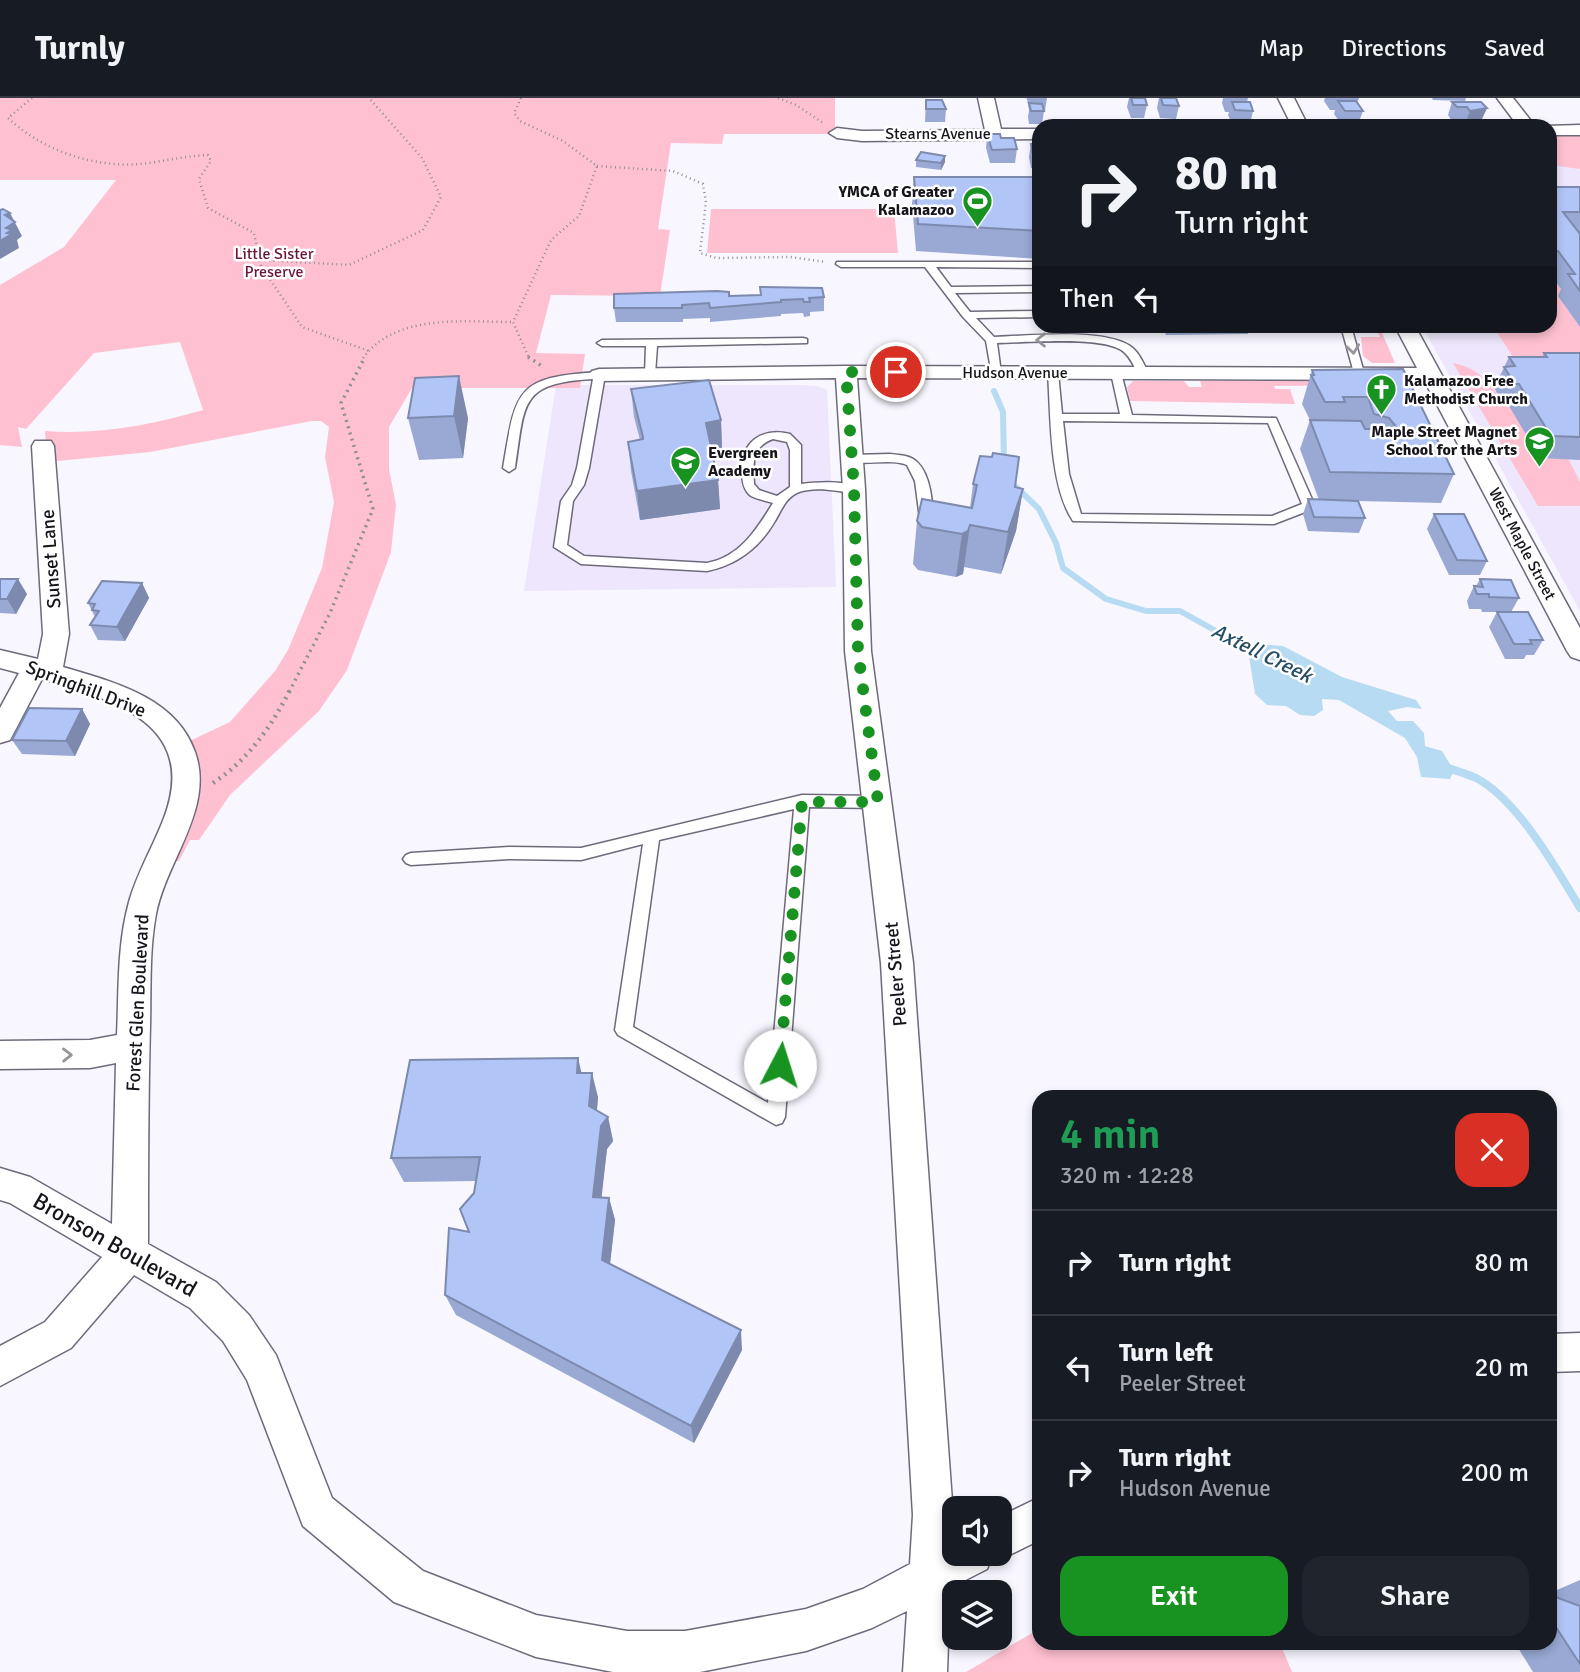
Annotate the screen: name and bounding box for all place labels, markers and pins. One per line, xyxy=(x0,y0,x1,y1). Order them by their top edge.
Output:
place label: YMCA of Greater Kalamazoo xyxy=(837,182,955,220)
sports icon: YMCA of Greater Kalamazoo xyxy=(960,184,994,228)
pin xyxy=(866,342,926,402)
place label: Kalamazoo Free Methodist Church xyxy=(1404,371,1528,409)
church icon: Kalamazoo Free Methodist Church xyxy=(1364,373,1398,417)
place label: Maple Street Magnet School for the Arts xyxy=(1371,422,1517,460)
school or university icon: Maple Street Magnet School for the Arts xyxy=(1523,424,1557,468)
place label: Evergreen Academy xyxy=(708,443,778,481)
school or university icon: Evergreen Academy xyxy=(668,445,702,489)

